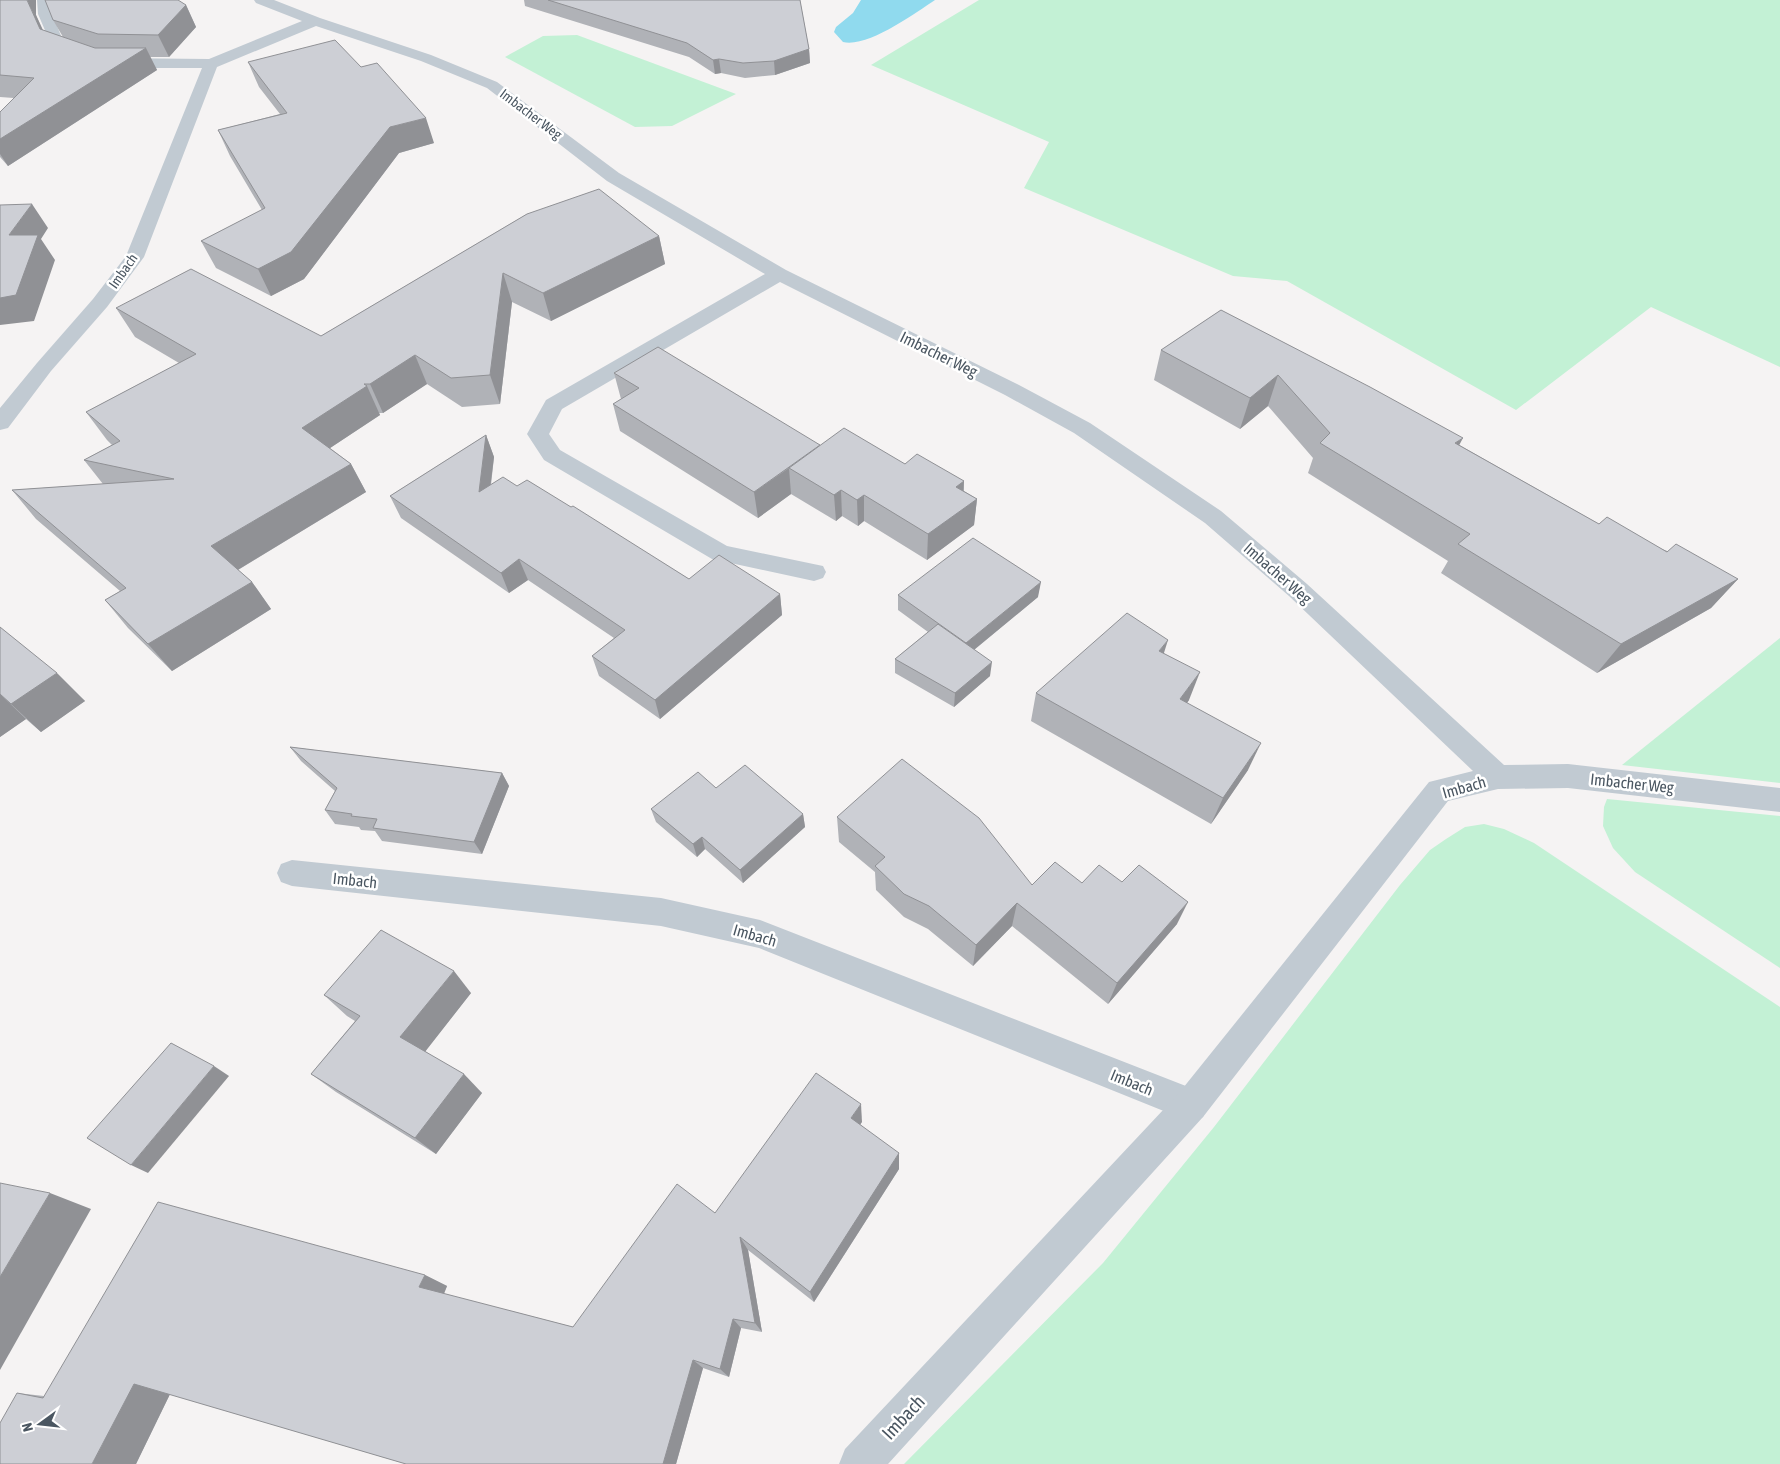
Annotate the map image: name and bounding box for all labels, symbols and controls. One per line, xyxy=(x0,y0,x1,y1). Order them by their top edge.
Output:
street label: Imbacher Weg xyxy=(497,86,565,142)
street label: Imbach xyxy=(105,251,141,291)
street label: Imbacher Weg xyxy=(897,328,981,381)
street label: Imbacher Weg xyxy=(1240,539,1316,608)
street label: Imbacher Weg xyxy=(1589,770,1675,797)
street label: Imbach xyxy=(1440,772,1488,802)
street label: Imbach xyxy=(332,869,378,891)
street label: Imbach xyxy=(731,920,779,950)
street label: Imbach xyxy=(1108,1065,1156,1099)
street label: Imbach xyxy=(877,1390,929,1444)
north arrow xyxy=(15,1399,65,1449)
text: N xyxy=(19,1421,36,1433)

